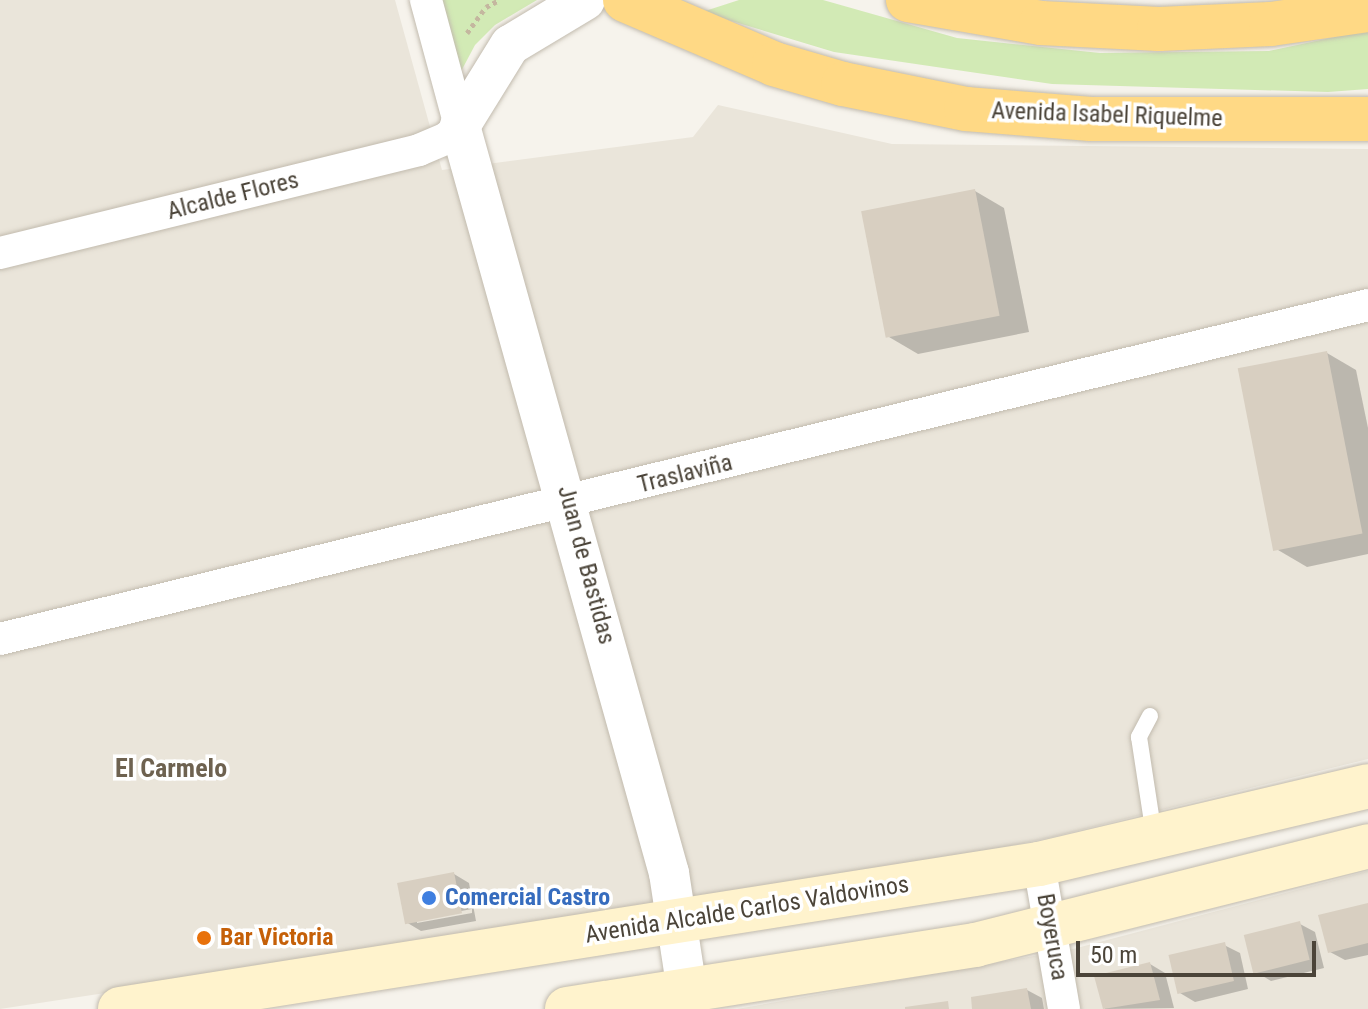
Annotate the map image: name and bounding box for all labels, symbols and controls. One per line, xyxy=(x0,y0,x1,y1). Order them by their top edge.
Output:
street label: Avenida Isabel Riquelme xyxy=(991,97,1223,133)
street label: Alcalde Flores xyxy=(164,166,302,226)
street label: Traslaviña xyxy=(635,448,735,500)
street label: Juan de Bastidas xyxy=(551,483,621,647)
district label: El Carmelo xyxy=(115,753,227,785)
street label: Avenida Alcalde Carlos Valdovinos xyxy=(583,870,911,950)
place label: Comercial Castro xyxy=(445,884,610,912)
marker: Comercial Castro xyxy=(420,889,438,907)
street label: Boyeruca xyxy=(1030,891,1074,983)
place label: Bar Victoria xyxy=(220,924,333,952)
scale bar xyxy=(1080,925,1320,975)
marker: Bar Victoria xyxy=(195,929,213,947)
text: 50 m xyxy=(1090,941,1137,969)

